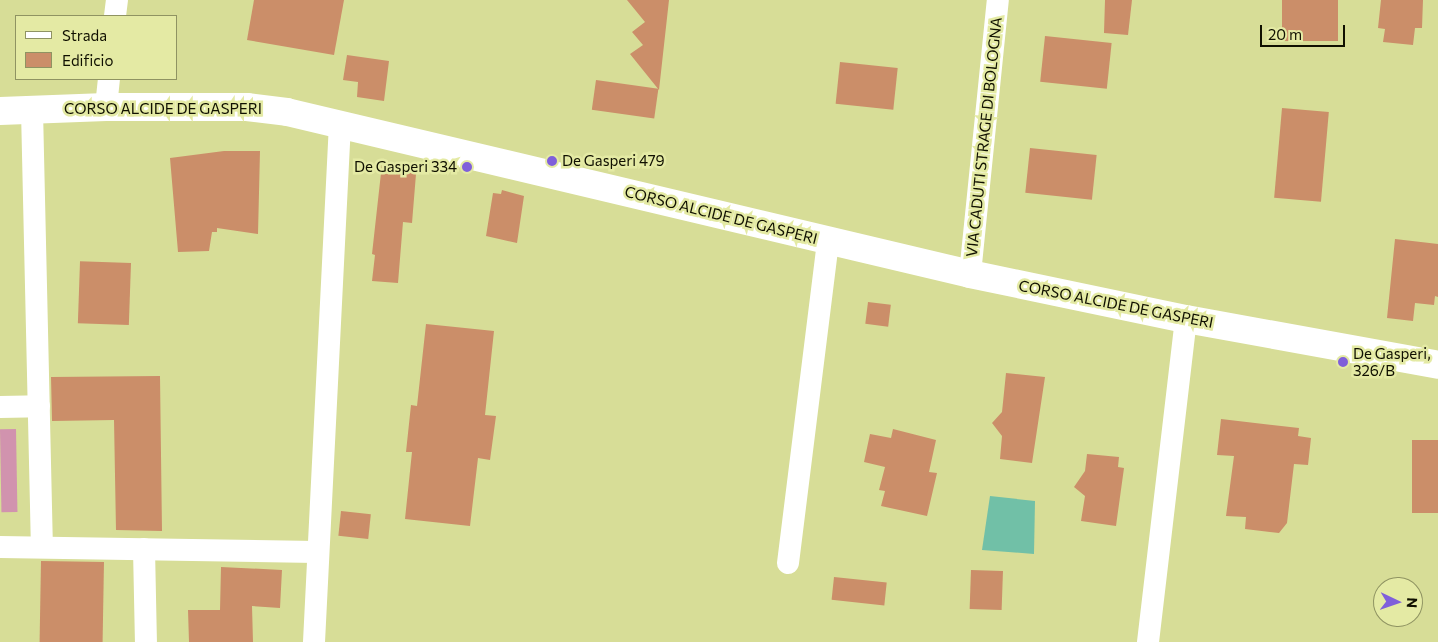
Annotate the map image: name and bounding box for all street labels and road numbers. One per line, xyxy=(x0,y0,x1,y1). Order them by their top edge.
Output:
street label: VIA CADUTI STRAGE DI BOLOGNA xyxy=(962,16,1006,258)
street label: CORSO ALCIDE DE GASPERI xyxy=(64,100,262,118)
street label: CORSO ALCIDE DE GASPERI xyxy=(623,182,819,248)
street label: CORSO ALCIDE DE GASPERI xyxy=(1017,276,1215,332)

